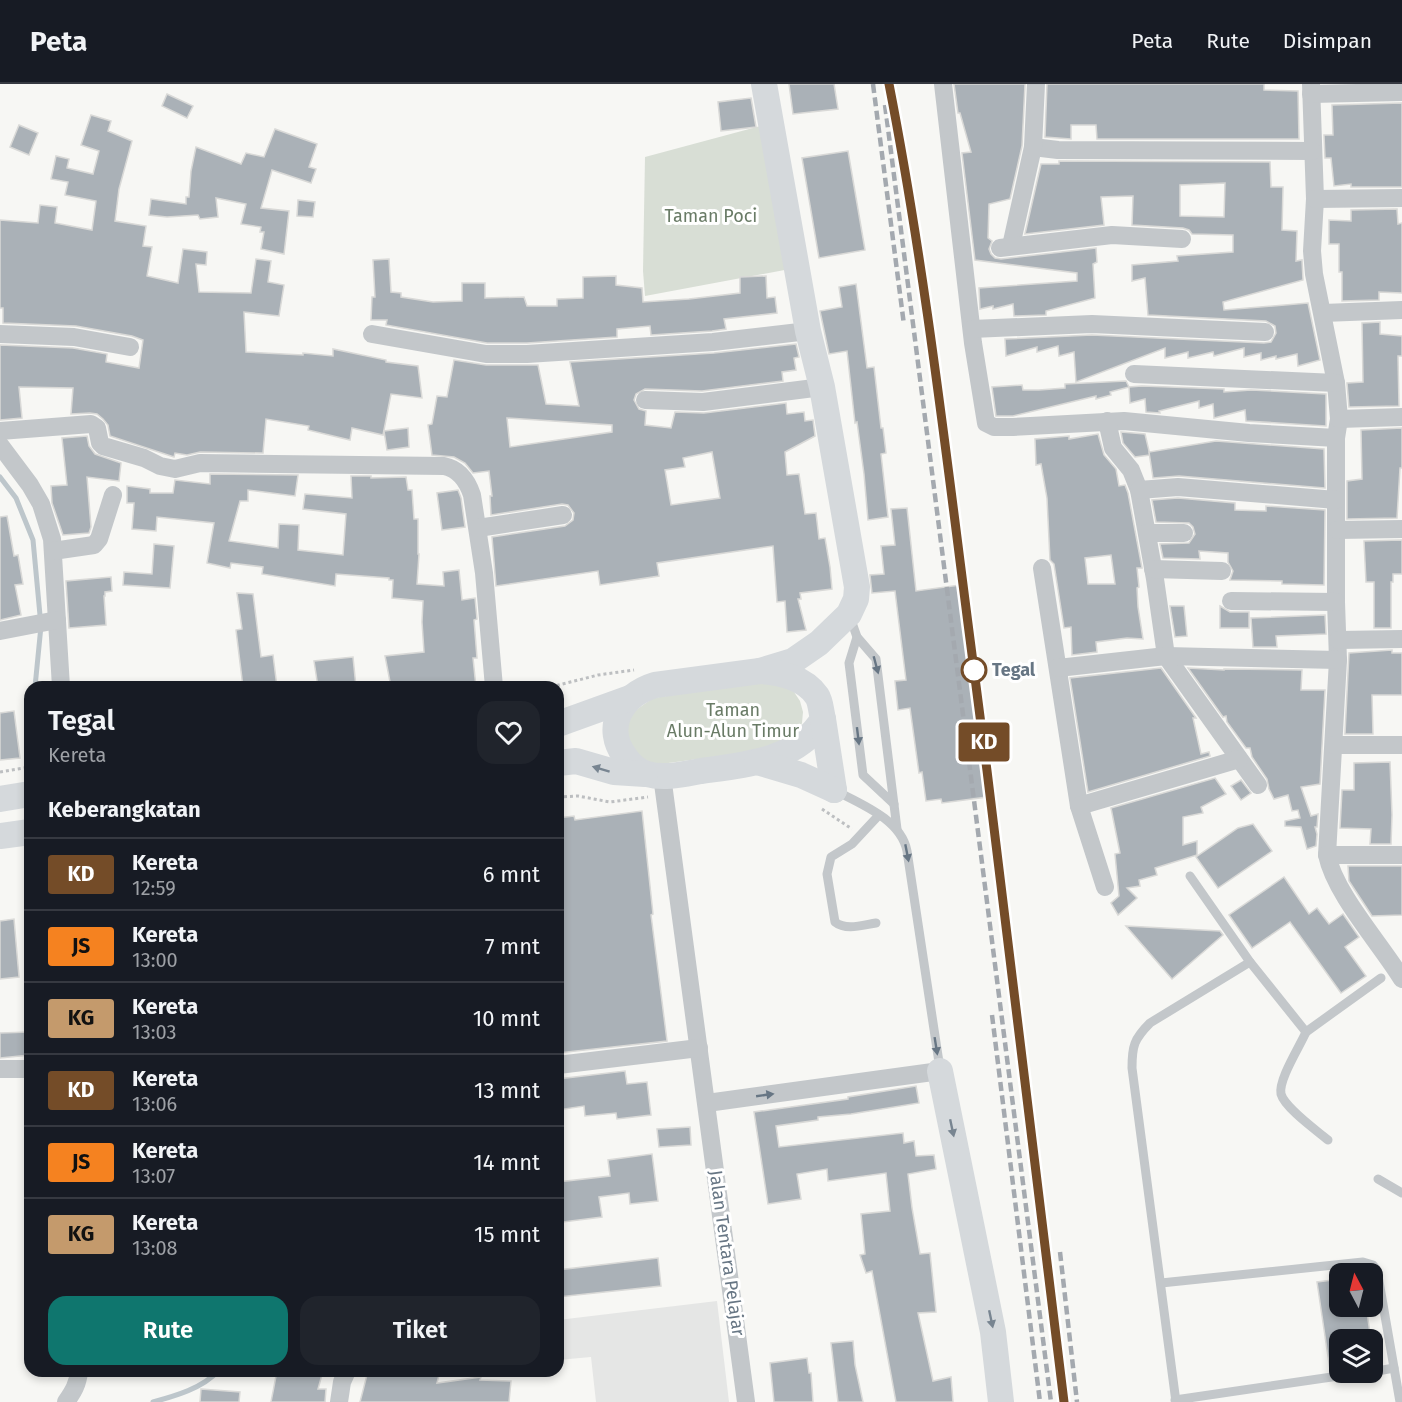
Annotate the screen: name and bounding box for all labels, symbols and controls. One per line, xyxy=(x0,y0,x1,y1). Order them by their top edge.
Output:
text: Peta xyxy=(30,25,87,58)
text: Peta xyxy=(1131,28,1173,54)
text: Rute xyxy=(1206,28,1250,54)
text: Disimpan xyxy=(1283,28,1372,54)
park label: Taman Poci xyxy=(665,205,757,227)
one-way arrow xyxy=(871,656,881,674)
marker: Tegal xyxy=(961,657,987,683)
place label: Tegal xyxy=(992,659,1036,681)
park label: Taman Alun-Alun Timur xyxy=(667,699,799,742)
button: heart xyxy=(477,701,540,764)
text: Tegal xyxy=(48,704,115,737)
line badge: KD xyxy=(957,722,1011,762)
one-way arrow xyxy=(853,726,863,745)
text: KD xyxy=(971,729,997,755)
text: Kereta xyxy=(48,743,106,767)
one-way arrow xyxy=(592,764,610,773)
text: Keberangkatan xyxy=(48,796,201,823)
one-way arrow xyxy=(903,844,912,863)
text: Kereta xyxy=(132,849,198,876)
text: KD xyxy=(68,861,94,887)
text: 6 mnt xyxy=(483,861,540,888)
text: 12:59 xyxy=(132,876,176,900)
text: Kereta xyxy=(132,921,198,948)
text: JS xyxy=(72,933,90,959)
text: 7 mnt xyxy=(485,933,540,960)
text: 13:00 xyxy=(132,948,178,972)
text: Kereta xyxy=(132,993,198,1020)
text: KG xyxy=(68,1005,94,1031)
text: 10 mnt xyxy=(473,1005,540,1032)
text: 13:03 xyxy=(132,1020,176,1044)
one-way arrow xyxy=(932,1036,941,1055)
text: Kereta xyxy=(132,1065,198,1092)
text: KD xyxy=(68,1077,94,1103)
text: 13 mnt xyxy=(474,1077,540,1104)
one-way arrow xyxy=(755,1091,774,1100)
text: 13:06 xyxy=(132,1092,177,1116)
one-way arrow xyxy=(948,1119,957,1138)
text: Kereta xyxy=(132,1137,198,1164)
text: JS xyxy=(72,1149,90,1175)
text: 14 mnt xyxy=(473,1149,540,1176)
text: 13:07 xyxy=(132,1164,175,1188)
street label: Jalan Tentara Pelajar xyxy=(704,1169,750,1337)
text: Kereta xyxy=(132,1209,198,1236)
text: KG xyxy=(68,1221,94,1247)
text: 15 mnt xyxy=(474,1221,540,1248)
text: 13:08 xyxy=(132,1236,178,1260)
north arrow xyxy=(1329,1263,1383,1317)
map controls xyxy=(1329,1263,1383,1383)
button: Rute xyxy=(48,1296,288,1365)
button: Tiket xyxy=(300,1296,540,1365)
one-way arrow xyxy=(987,1310,996,1329)
button: layers xyxy=(1329,1329,1383,1383)

